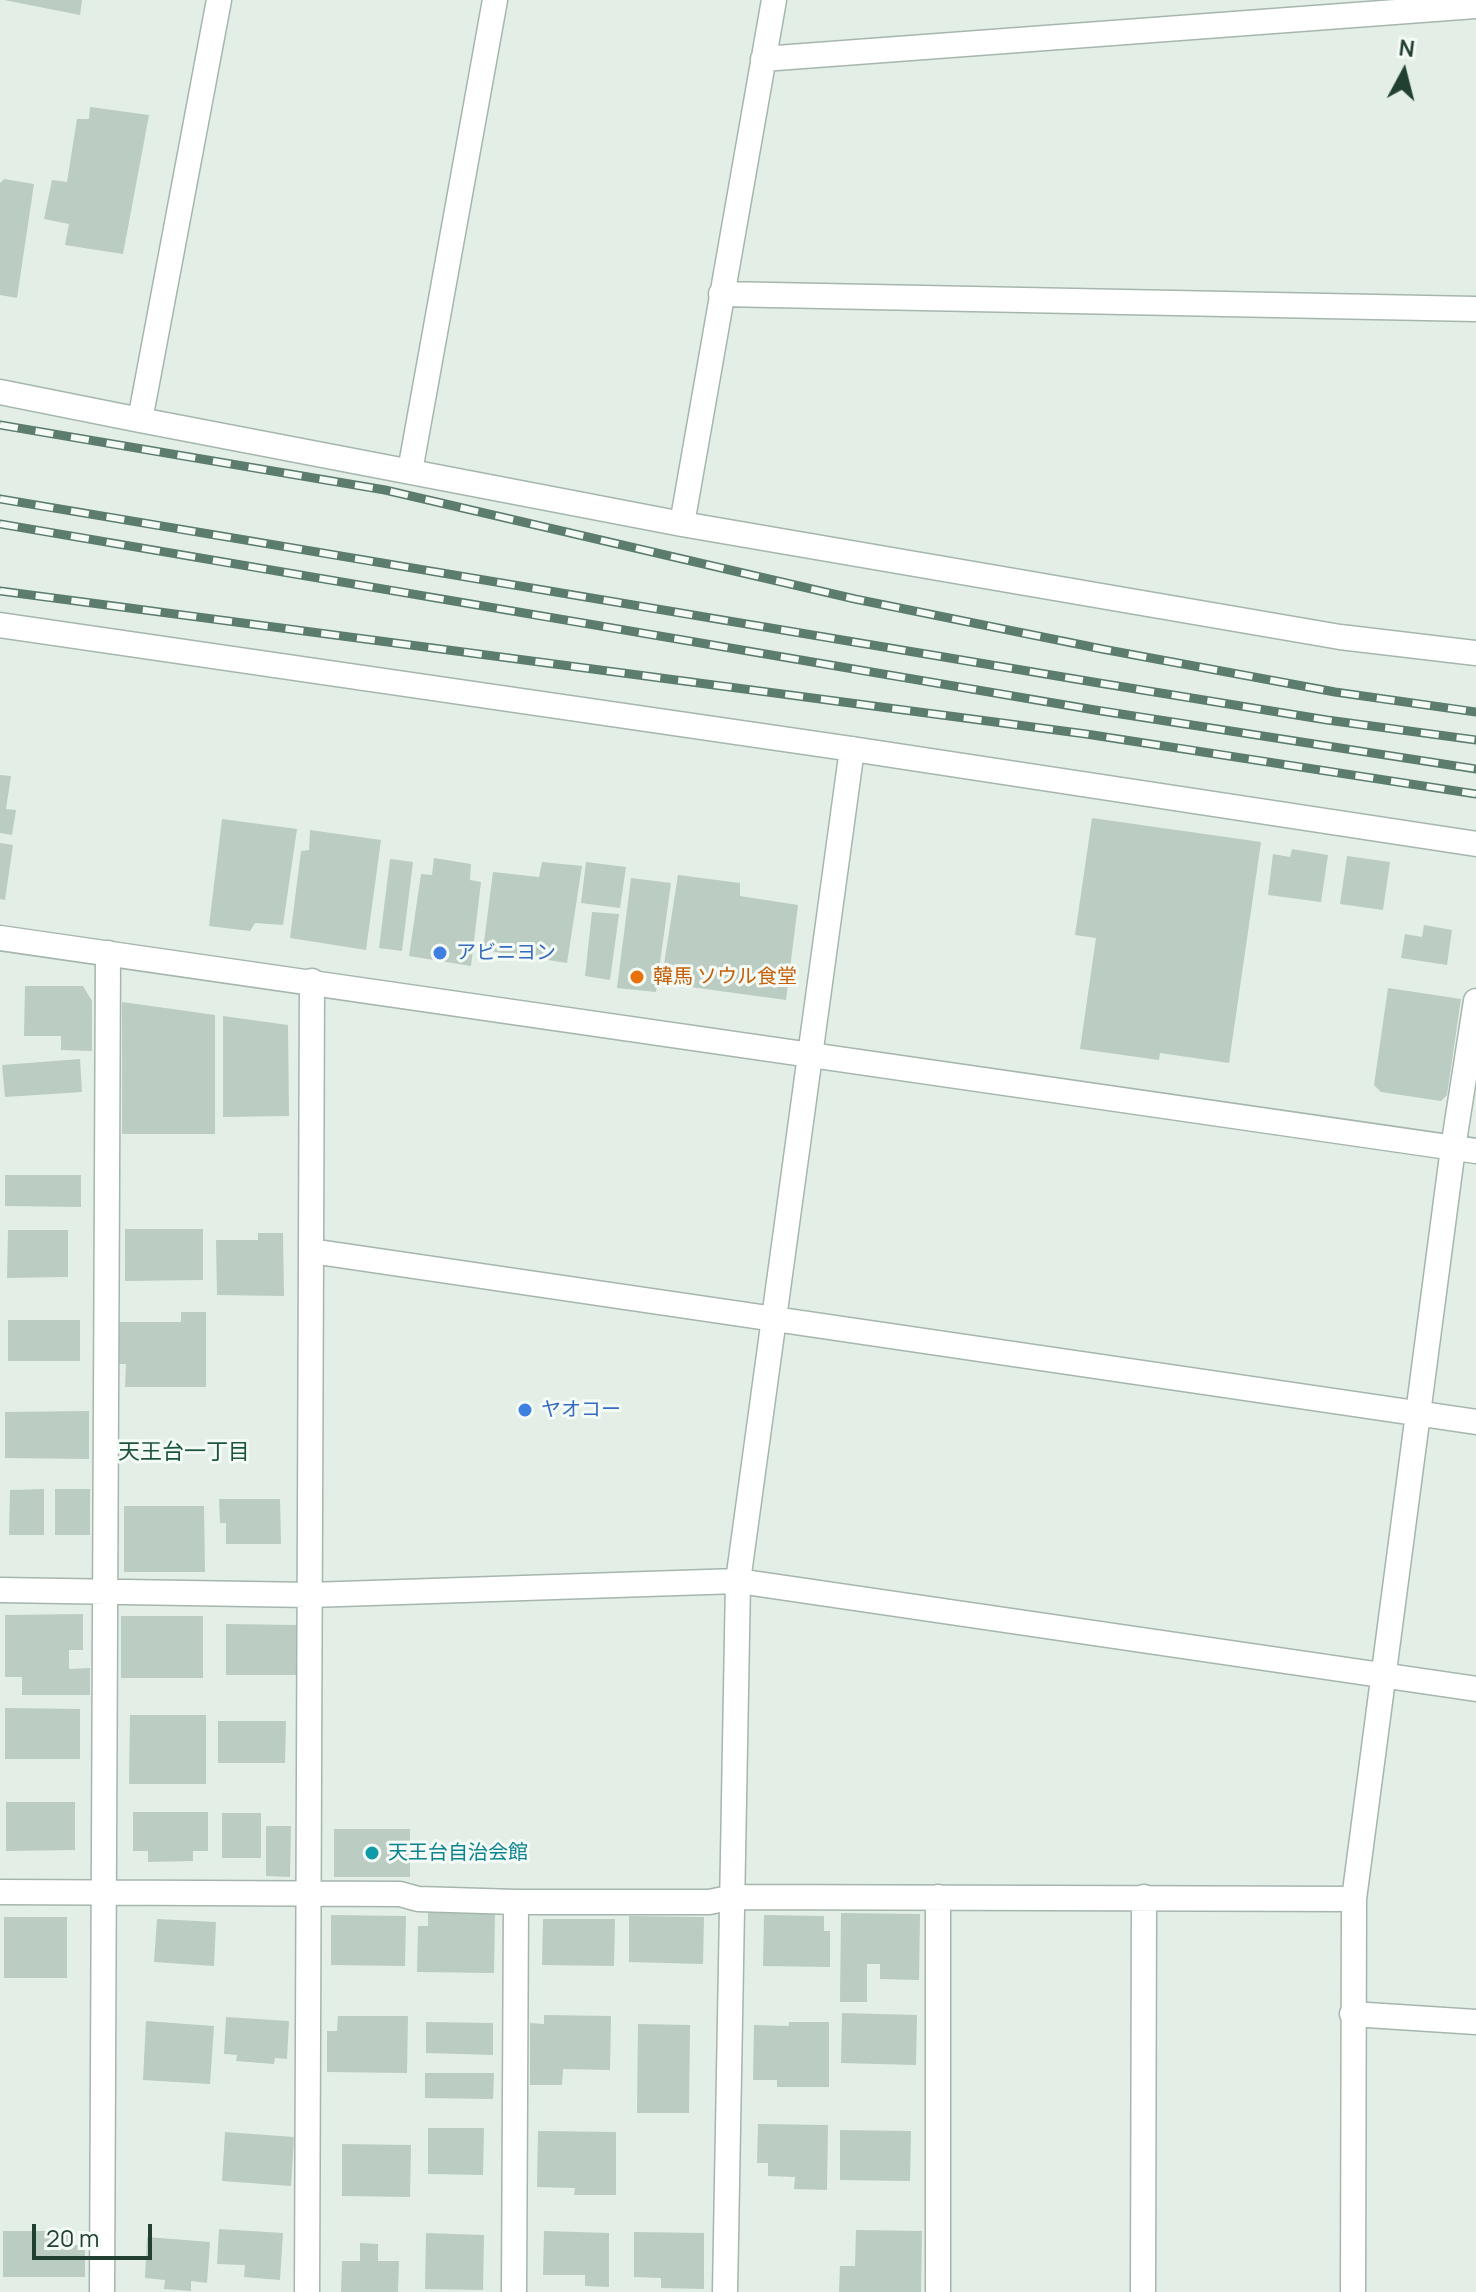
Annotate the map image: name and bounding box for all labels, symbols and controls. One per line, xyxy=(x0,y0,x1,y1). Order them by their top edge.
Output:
north arrow xyxy=(1364,32,1444,112)
text: N xyxy=(1397,32,1417,64)
place label: アビニヨン xyxy=(456,941,556,965)
marker: アビニヨン xyxy=(431,944,449,962)
place label: 韓馬 ソウル食堂 xyxy=(653,965,797,989)
marker: 韓馬 ソウル食堂 xyxy=(628,968,646,986)
place label: ヤオコー xyxy=(541,1398,621,1422)
marker: ヤオコー xyxy=(516,1401,534,1419)
district label: 天王台一丁目 xyxy=(118,1440,250,1466)
place label: 天王台自治会館 xyxy=(388,1841,528,1865)
marker: 天王台自治会館 xyxy=(363,1844,381,1862)
scale bar xyxy=(36,2208,156,2258)
text: 20 m xyxy=(46,2221,99,2254)

